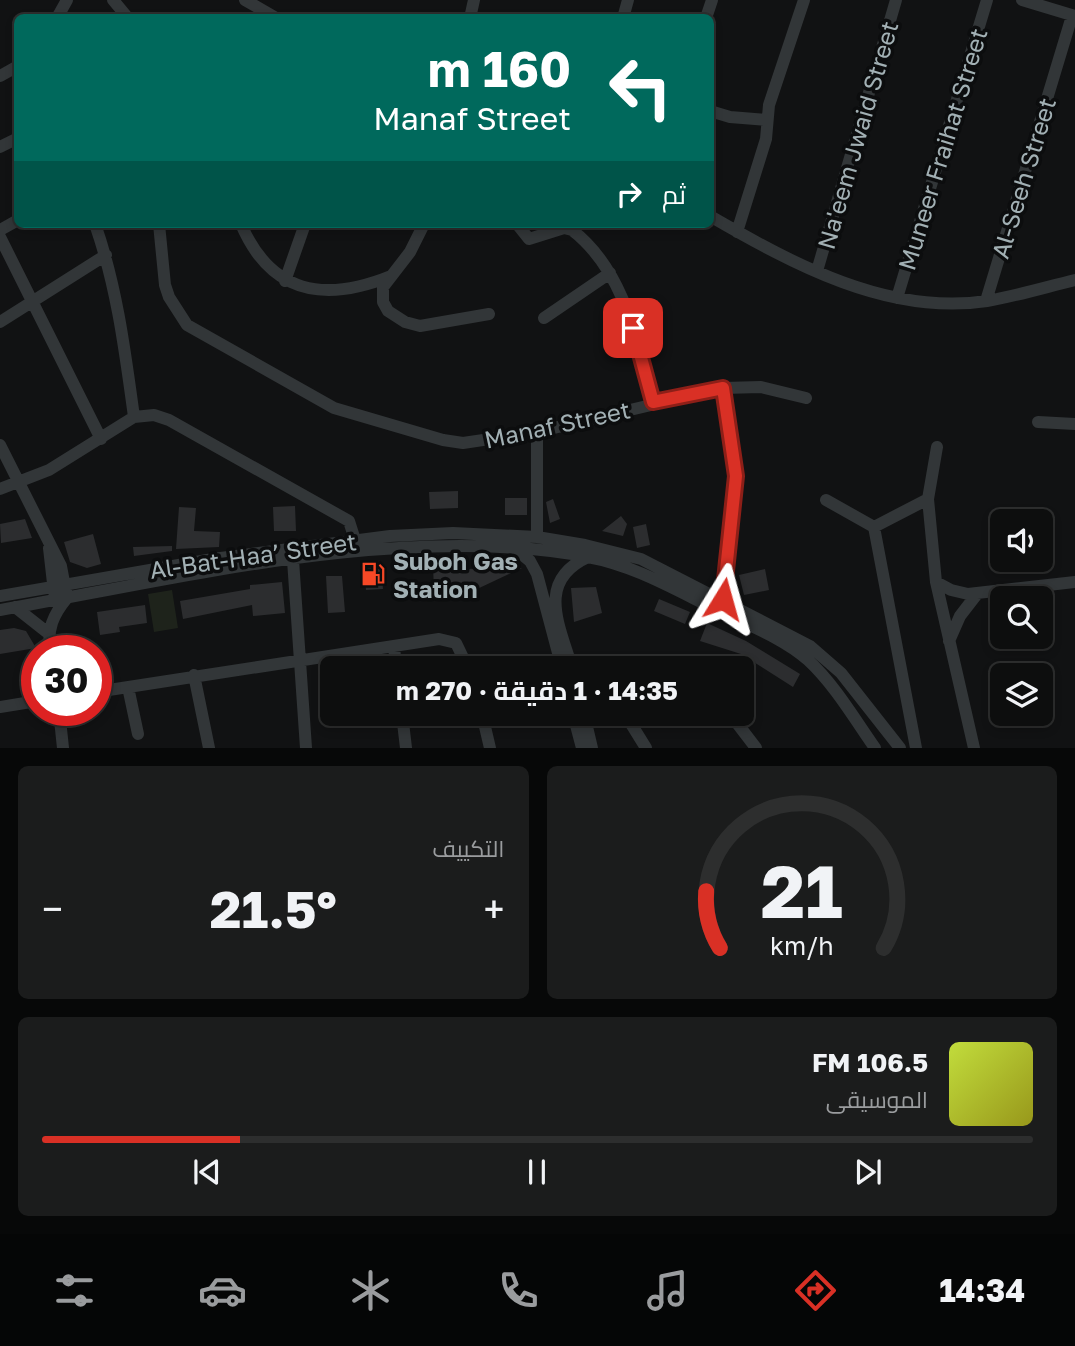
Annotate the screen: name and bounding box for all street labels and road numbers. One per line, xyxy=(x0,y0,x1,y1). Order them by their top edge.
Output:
street label: Na'eem Jwaid Street xyxy=(811,18,903,252)
street label: Muneer Fraihat Street xyxy=(891,25,993,273)
street label: Al-Seeh Street xyxy=(985,94,1061,262)
street label: Manaf Street xyxy=(481,394,633,454)
street label: Al-Bat-Haa’ Street xyxy=(148,526,358,584)

